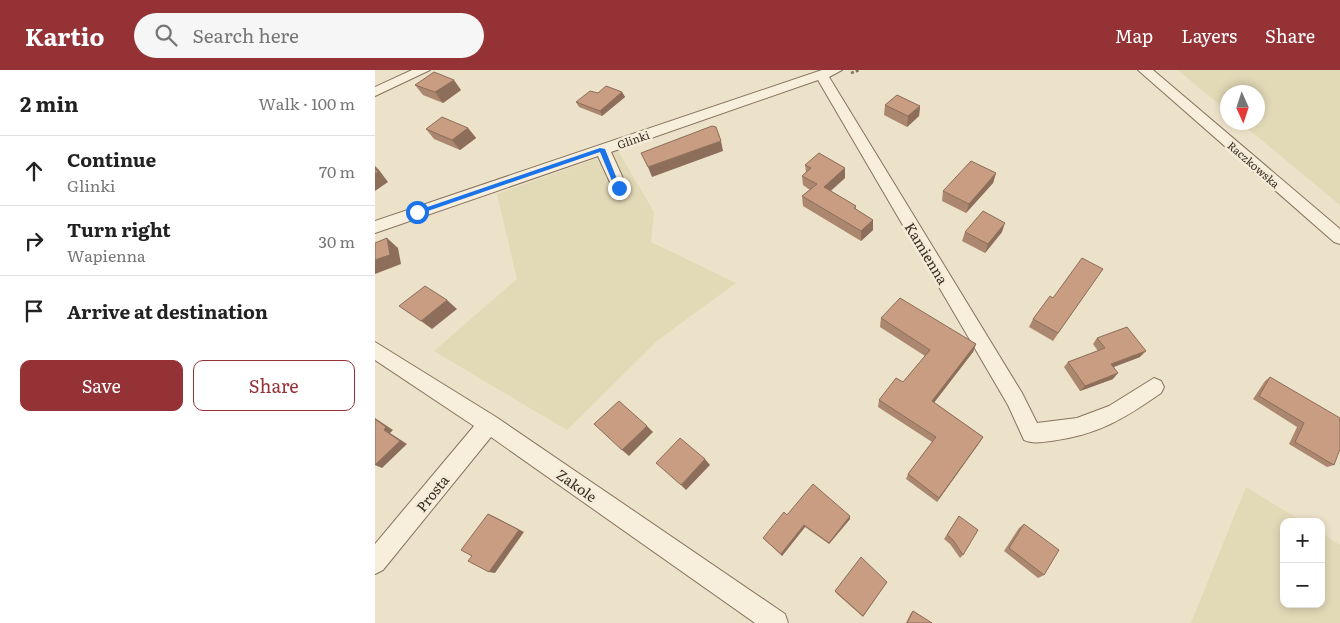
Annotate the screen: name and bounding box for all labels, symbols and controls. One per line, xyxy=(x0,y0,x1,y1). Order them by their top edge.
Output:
search box xyxy=(134,13,484,58)
text: Kartio xyxy=(25,18,104,53)
icon: search xyxy=(152,21,180,49)
text: Search here xyxy=(192,21,299,49)
text: Map xyxy=(1115,22,1153,49)
text: Layers xyxy=(1181,22,1237,49)
text: Share xyxy=(1265,22,1315,49)
north arrow xyxy=(1220,85,1265,130)
text: 2 min xyxy=(20,87,79,118)
text: Walk · 100 m xyxy=(259,91,355,115)
street label: Glinki xyxy=(615,126,652,152)
street label: Raczkowska xyxy=(1224,137,1284,191)
text: Continue xyxy=(67,145,156,173)
icon: ahead xyxy=(20,157,48,185)
text: 70 m xyxy=(319,159,355,183)
text: Glinki xyxy=(67,173,115,197)
route end xyxy=(608,177,631,200)
route start xyxy=(406,201,429,224)
text: Turn right xyxy=(67,215,171,243)
street label: Kamienna xyxy=(901,218,954,288)
icon: right xyxy=(20,227,48,255)
text: 30 m xyxy=(318,229,355,253)
text: Wapienna xyxy=(67,243,146,267)
icon: arrive xyxy=(20,297,48,325)
text: Arrive at destination xyxy=(67,297,268,325)
button: Save xyxy=(20,360,183,411)
button: Share xyxy=(193,360,355,411)
street label: Zakole xyxy=(553,464,601,506)
street label: Prosta xyxy=(411,470,453,516)
map controls xyxy=(1280,518,1325,608)
button: + xyxy=(1280,518,1325,563)
button: − xyxy=(1280,563,1325,608)

